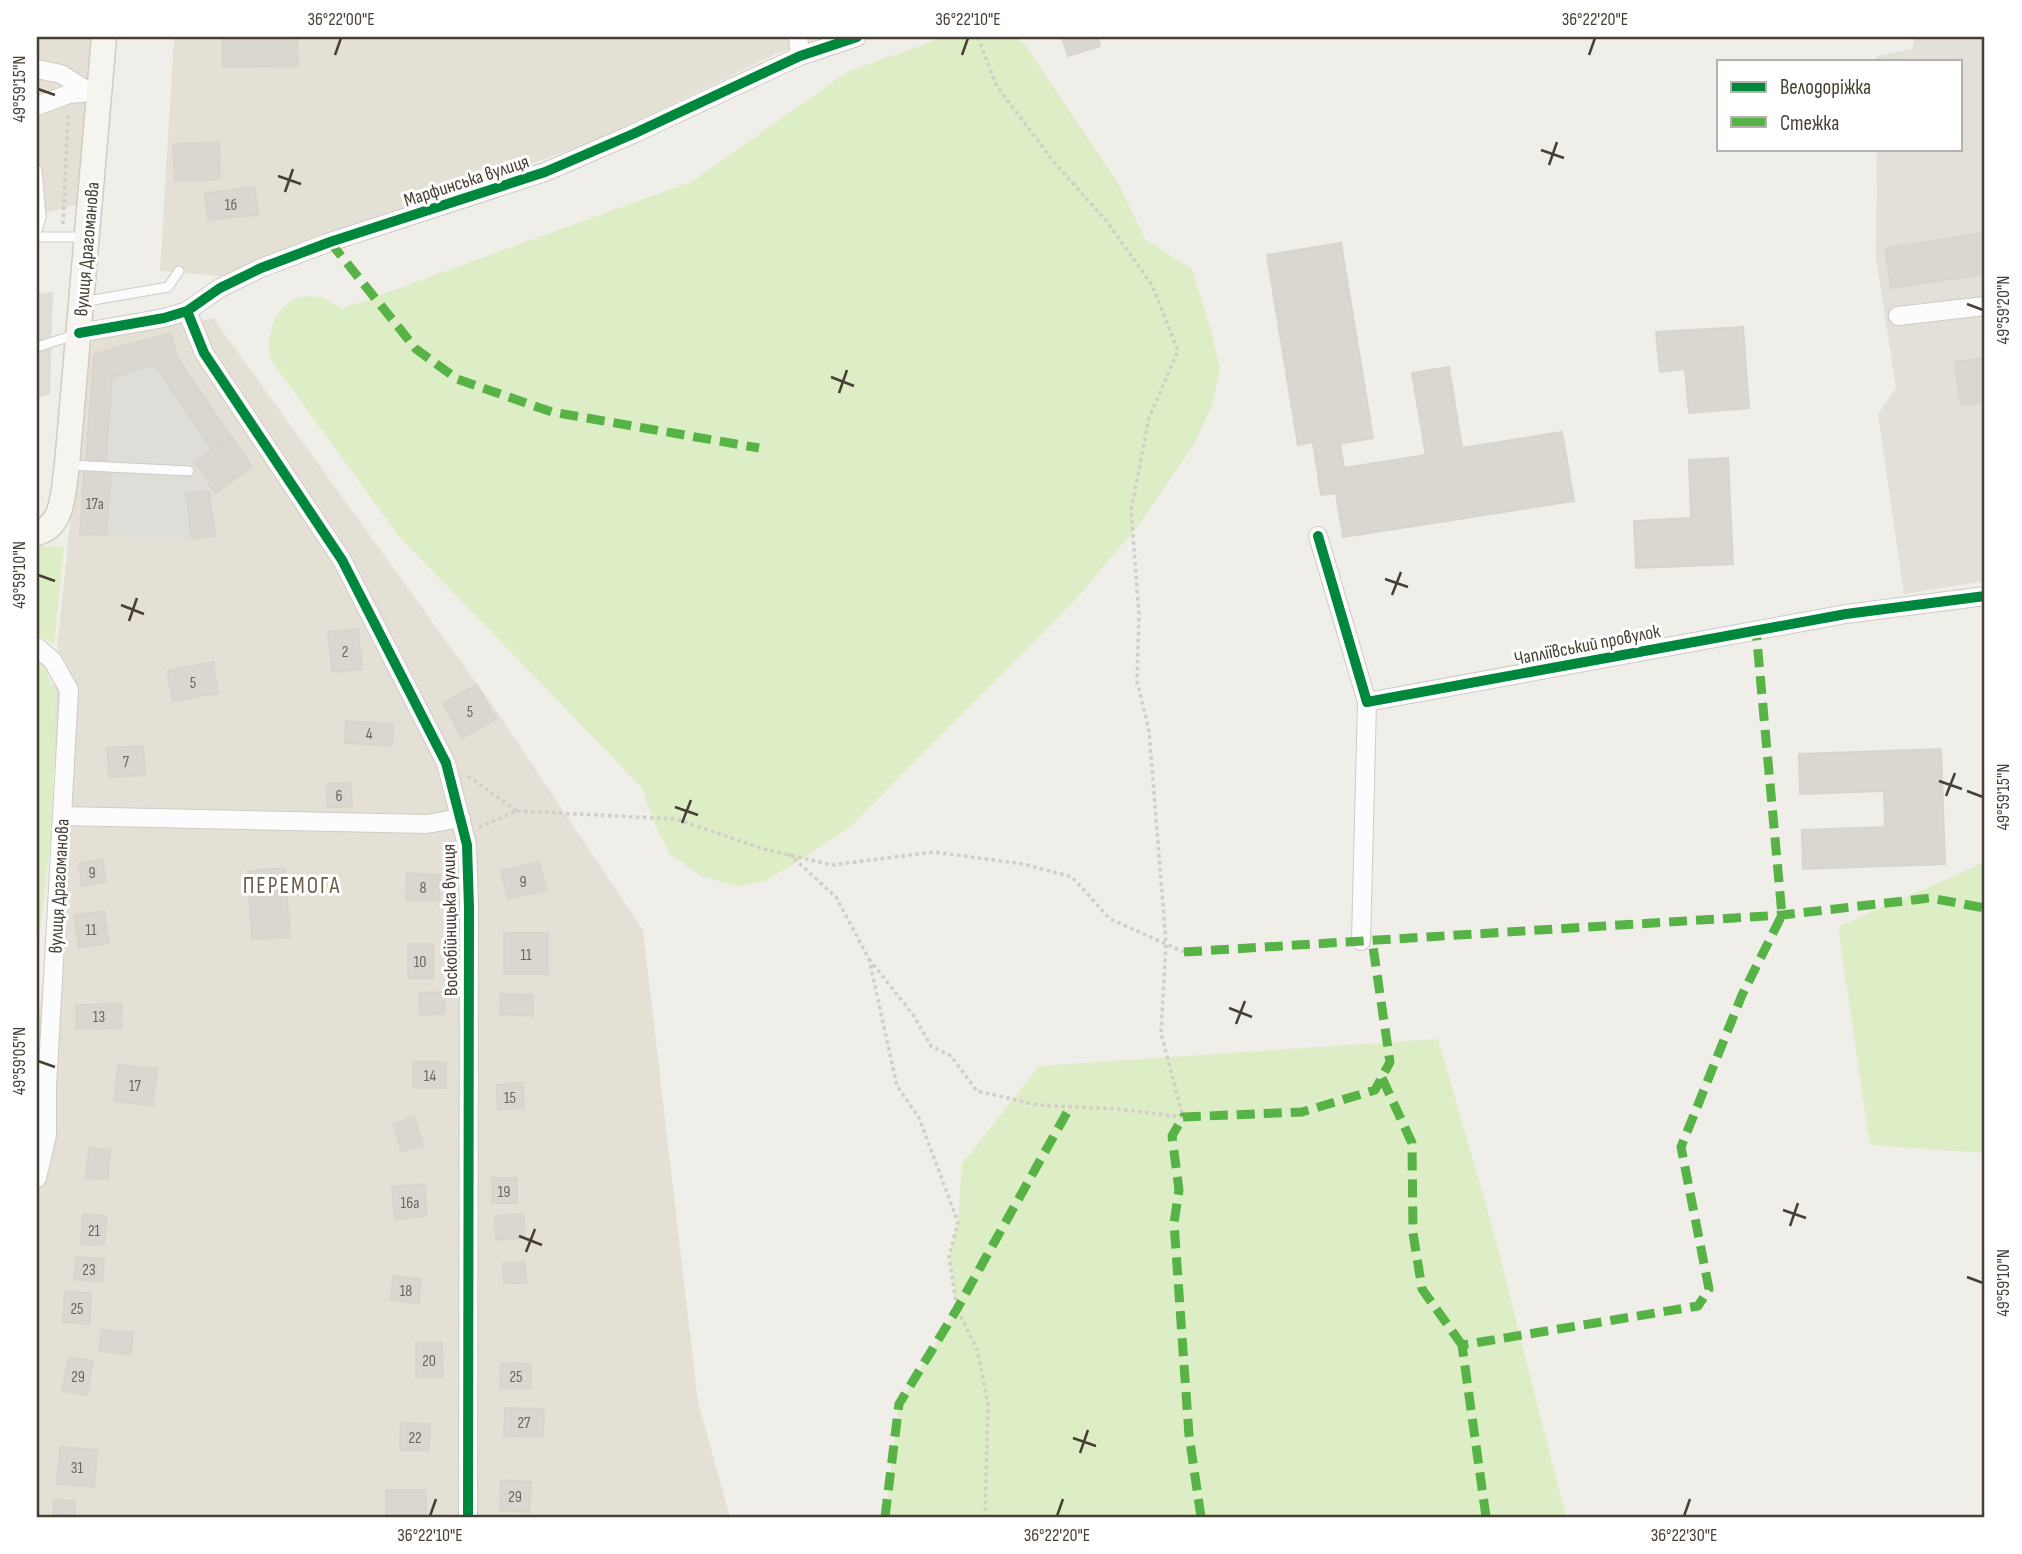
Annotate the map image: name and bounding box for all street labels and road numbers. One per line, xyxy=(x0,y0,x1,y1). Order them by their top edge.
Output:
street label: Марфинська вулиця xyxy=(401,150,532,212)
street label: вулиця Драгоманова xyxy=(70,181,105,317)
street label: Чапліївський провулок xyxy=(1512,620,1663,671)
street label: вулиця Драгоманова xyxy=(44,818,75,954)
street label: Воскобійницька вулиця xyxy=(438,844,463,996)

